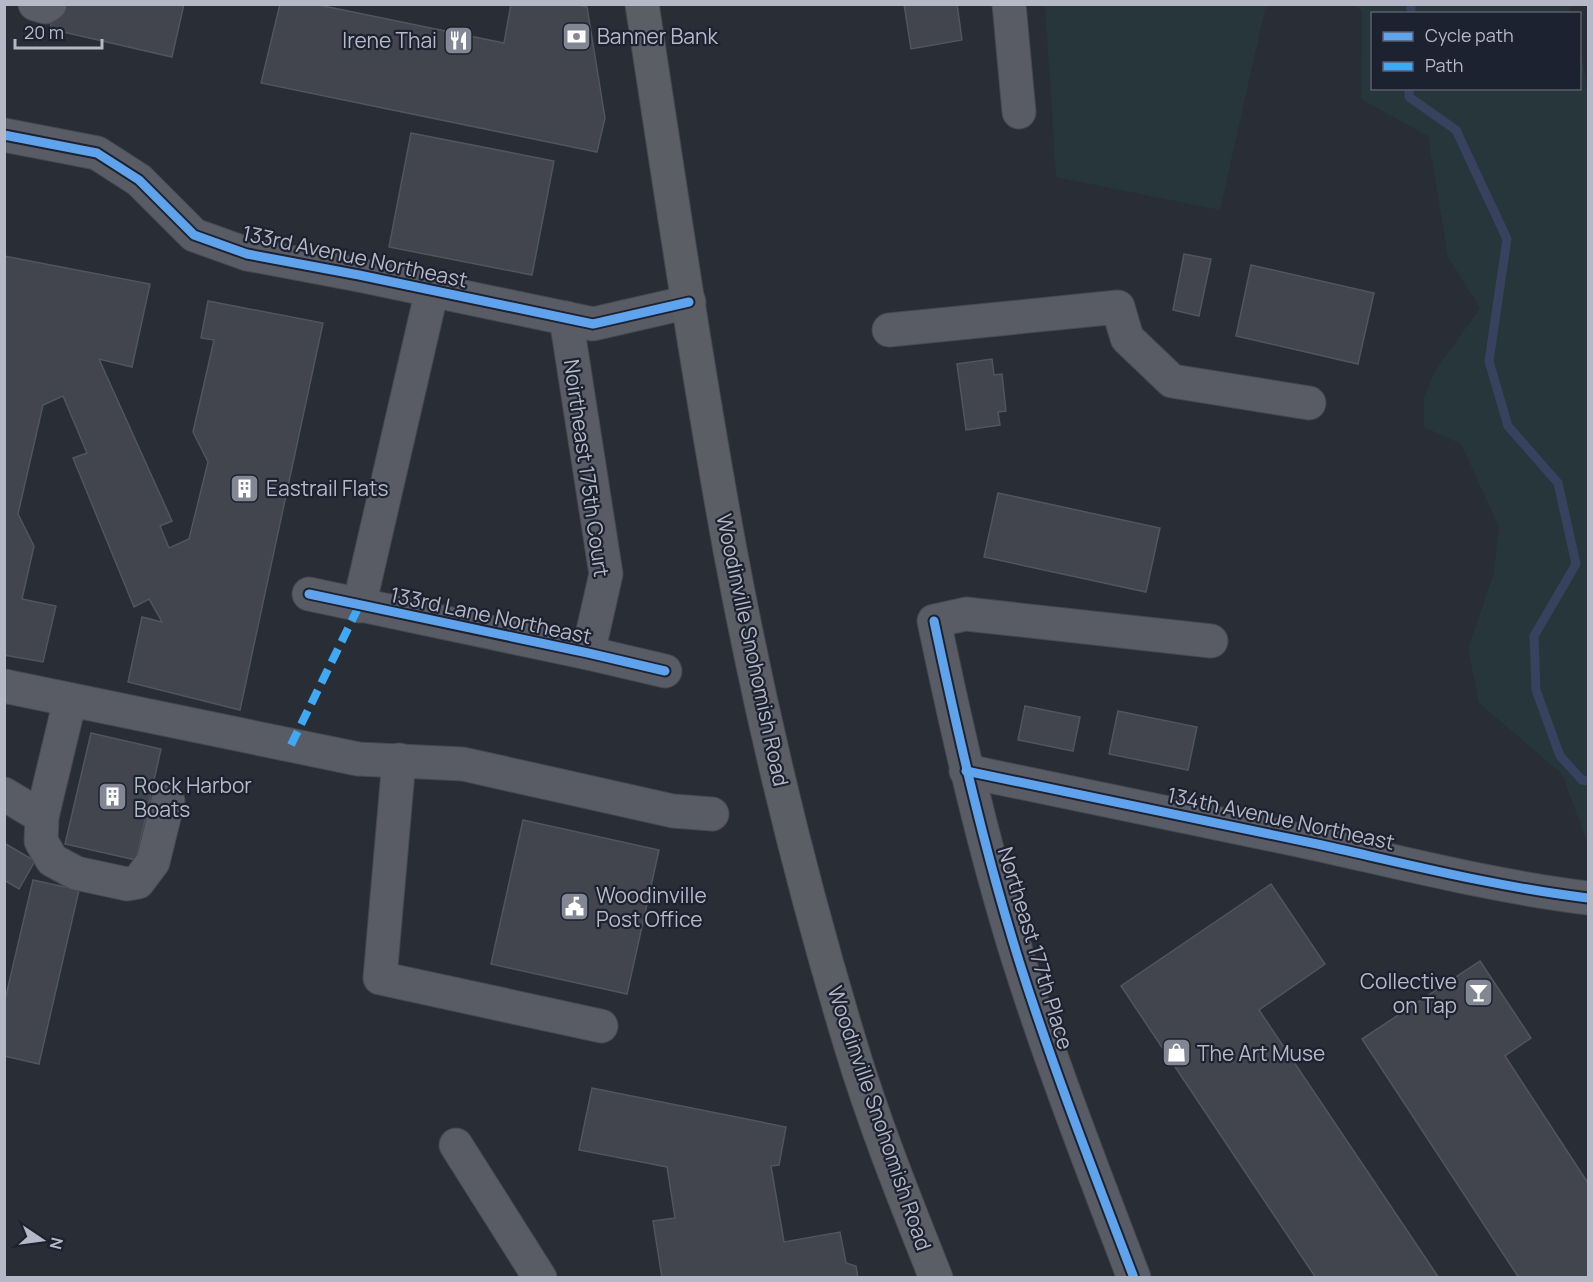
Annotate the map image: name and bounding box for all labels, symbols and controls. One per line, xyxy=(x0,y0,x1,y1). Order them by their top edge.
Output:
scale bar xyxy=(15,12,102,50)
legend xyxy=(1371,12,1581,90)
text: 20 m xyxy=(24,20,64,44)
bank icon: Banner Bank xyxy=(560,20,592,52)
place label: Banner Bank xyxy=(597,22,718,50)
text: Cycle path xyxy=(1425,23,1514,47)
restaurant icon: Irene Thai xyxy=(442,24,474,56)
place label: Irene Thai xyxy=(342,26,437,54)
text: Path xyxy=(1425,53,1463,77)
street label: 133rd Avenue Northeast xyxy=(240,218,470,294)
street label: Noirtheast 175th Court xyxy=(558,357,616,579)
building icon: Eastrail Flats xyxy=(229,472,261,504)
place label: Eastrail Flats xyxy=(266,474,388,502)
street label: Woodinville Snohomish Road xyxy=(710,511,796,789)
street label: 133rd Lane Northeast xyxy=(388,580,594,650)
place label: Rock Harbor Boats xyxy=(134,771,252,823)
street label: 134th Avenue Northeast xyxy=(1165,780,1397,856)
building icon: Rock Harbor Boats xyxy=(97,781,129,813)
street label: Northeast 177th Place xyxy=(992,843,1080,1053)
place label: Woodinville Post Office xyxy=(596,881,707,933)
public building icon: Woodinville Post Office xyxy=(559,891,591,923)
place label: Collective on Tap xyxy=(1360,967,1457,1019)
bar icon: Collective on Tap xyxy=(1462,977,1494,1009)
street label: Woodinville Snohomish Road xyxy=(822,982,938,1254)
shop icon: The Art Muse xyxy=(1160,1037,1192,1069)
place label: The Art Muse xyxy=(1197,1039,1325,1067)
north arrow xyxy=(12,1210,72,1270)
text: N xyxy=(45,1235,69,1251)

